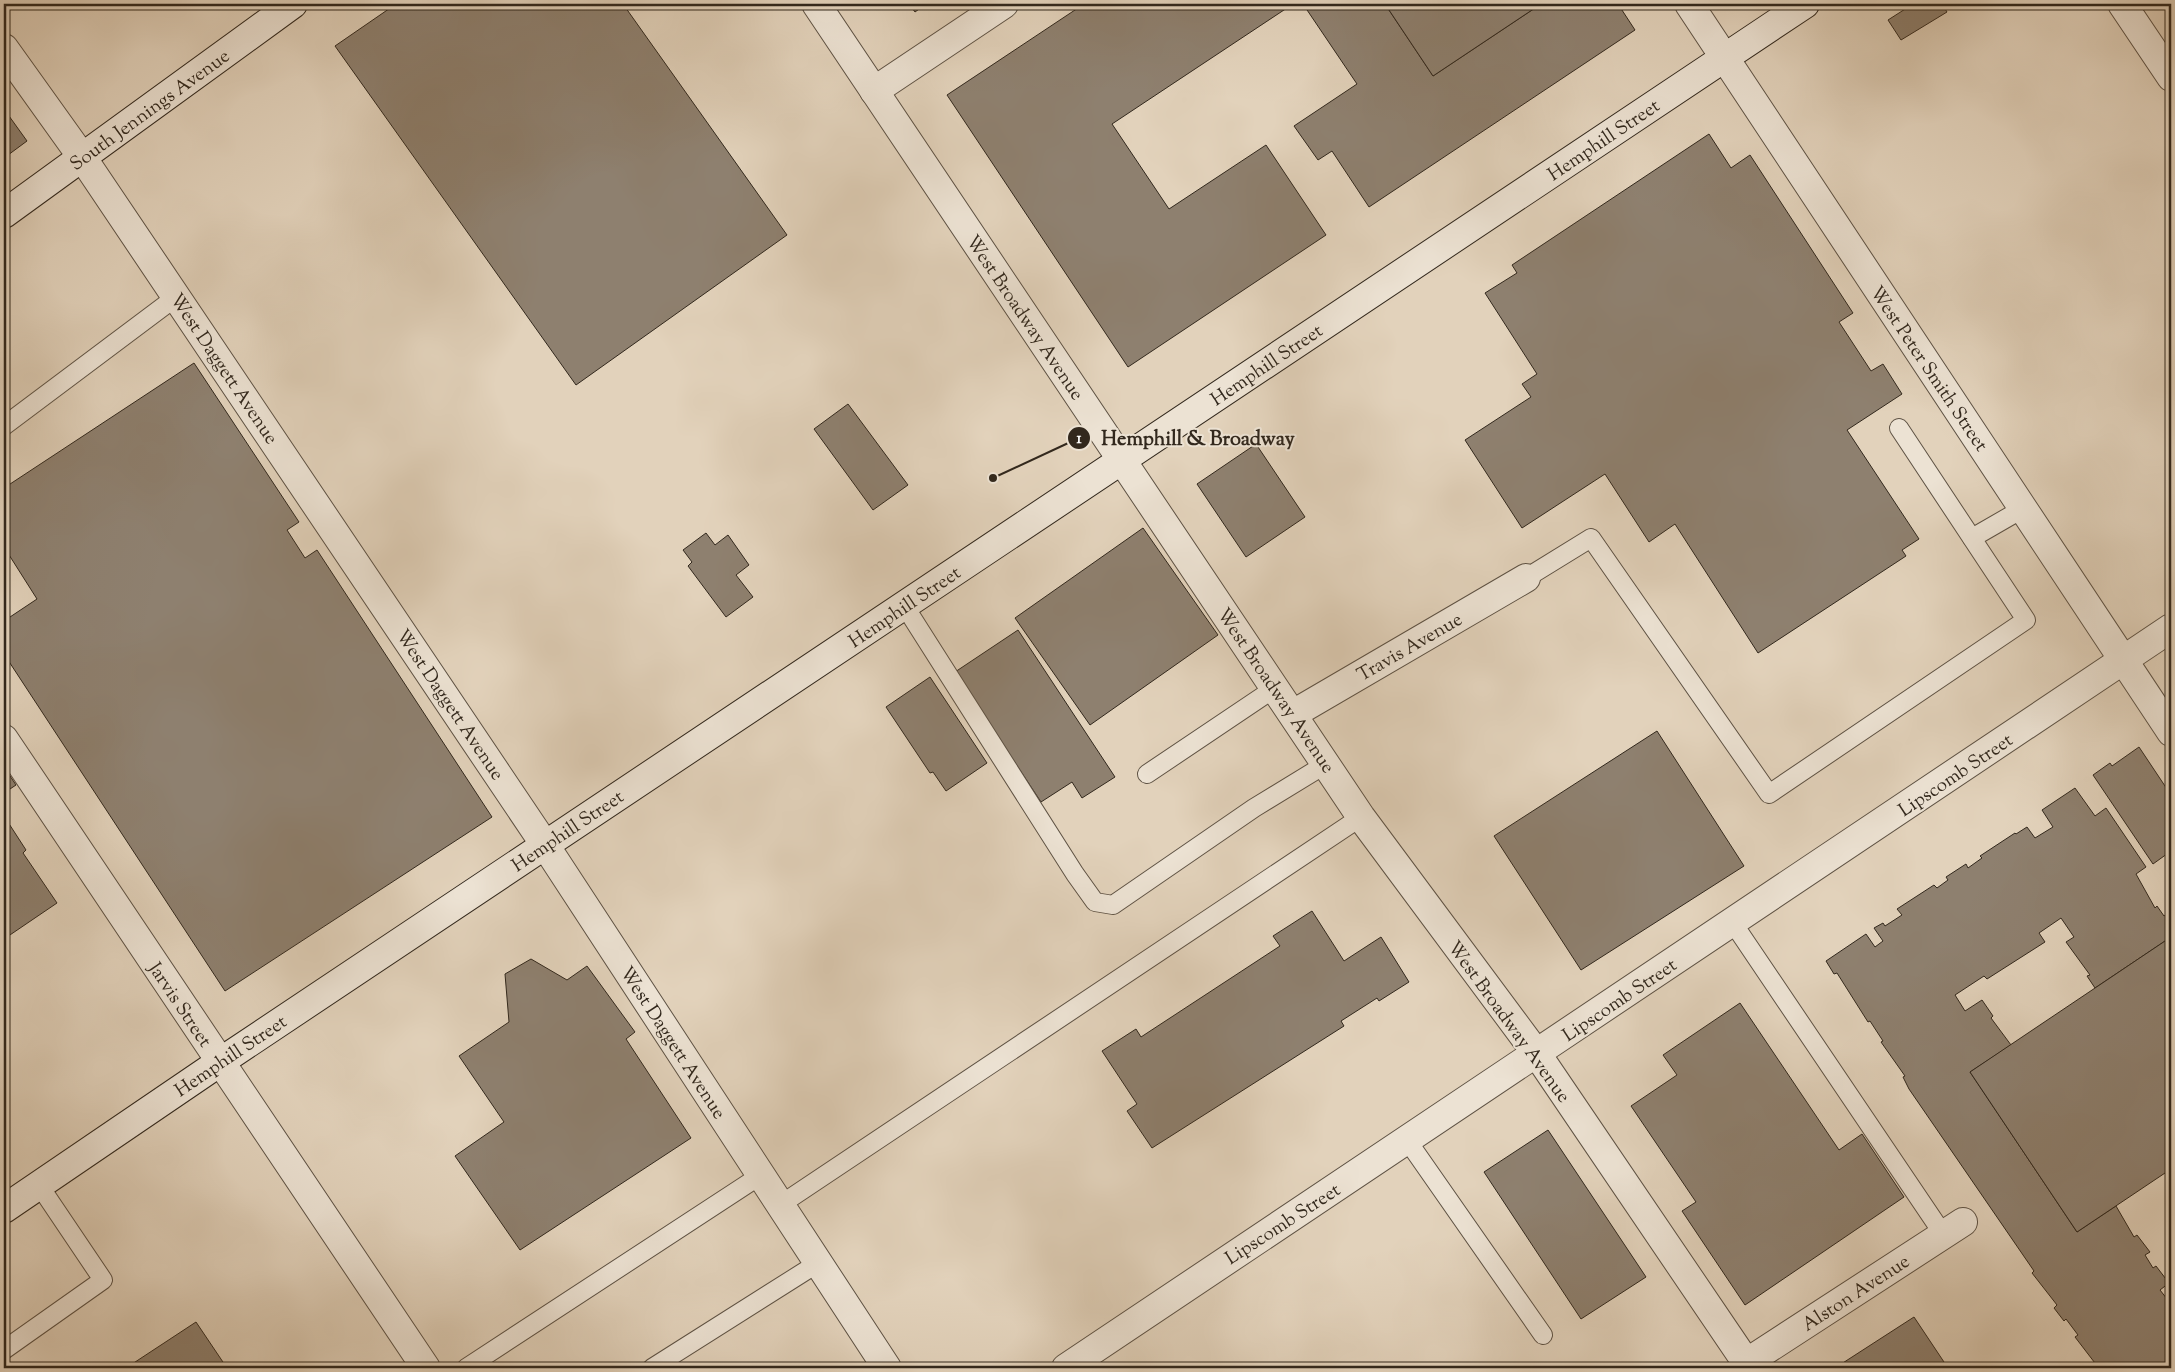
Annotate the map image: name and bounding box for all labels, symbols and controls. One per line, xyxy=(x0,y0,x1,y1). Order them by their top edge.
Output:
street label: South Jennings Avenue xyxy=(65,44,236,178)
street label: Hemphill Street xyxy=(1543,93,1666,189)
street label: West Broadway Avenue xyxy=(958,230,1090,407)
street label: West Peter Smith Street xyxy=(1862,281,1994,458)
street label: West Daggett Avenue xyxy=(162,288,284,451)
street label: Hemphill Street xyxy=(1206,318,1329,414)
callout: Hemphill & Broadway xyxy=(1067,420,1305,455)
text: Hemphill & Broadway xyxy=(1101,426,1295,455)
text: 1 xyxy=(1076,429,1082,450)
street label: Hemphill Street xyxy=(844,560,967,656)
street label: West Broadway Avenue xyxy=(1209,603,1341,780)
street label: Travis Avenue xyxy=(1353,607,1468,689)
street label: West Daggett Avenue xyxy=(388,624,510,787)
street label: Lipscomb Street xyxy=(1894,727,2019,824)
street label: Hemphill Street xyxy=(507,784,630,880)
street label: West Broadway Avenue xyxy=(1440,936,1576,1109)
street label: Lipscomb Street xyxy=(1558,952,1683,1049)
street label: Jarvis Street xyxy=(140,957,218,1054)
street label: West Daggett Avenue xyxy=(612,962,732,1125)
street label: Hemphill Street xyxy=(170,1009,293,1105)
street label: Lipscomb Street xyxy=(1220,1177,1347,1273)
street label: Alston Avenue xyxy=(1797,1249,1916,1339)

